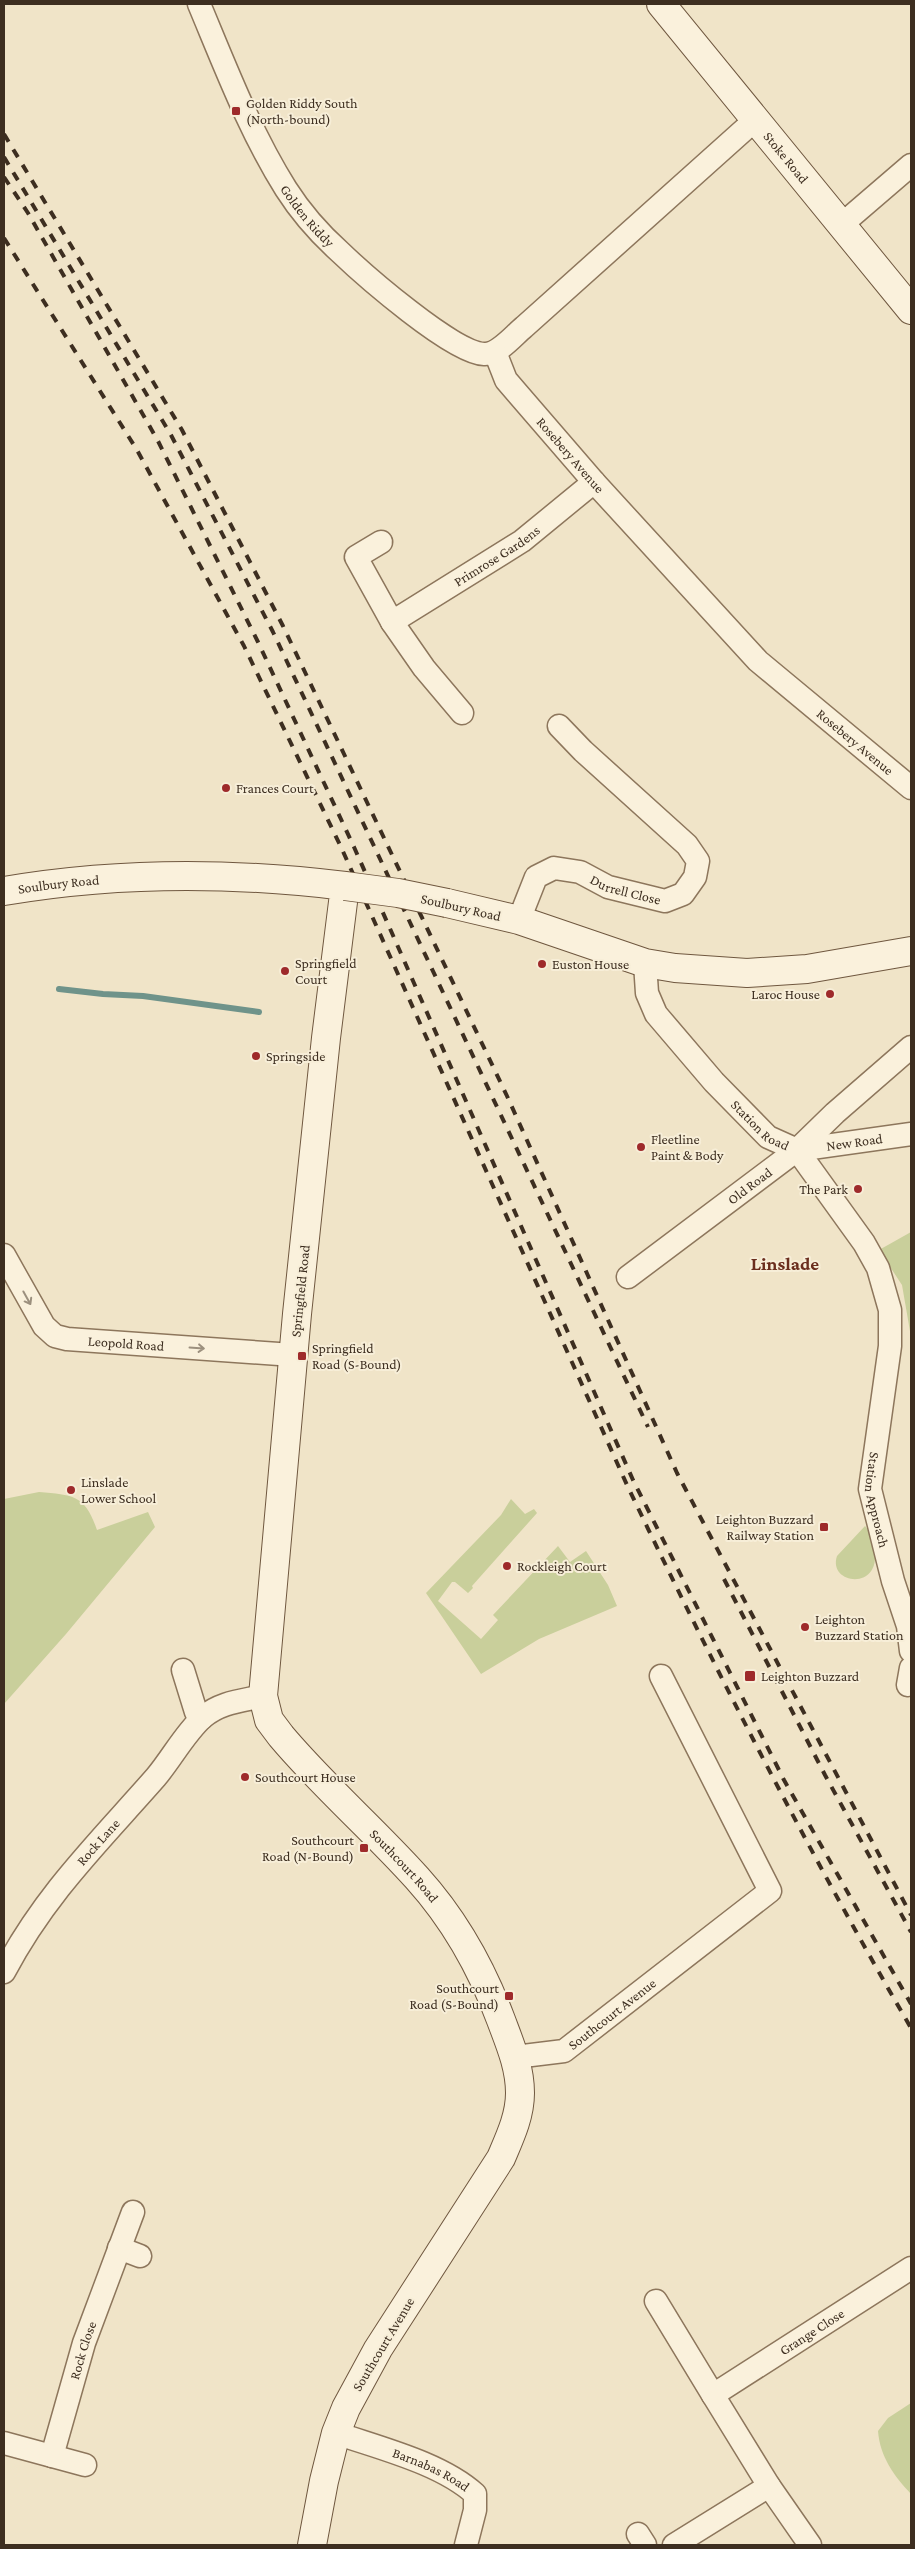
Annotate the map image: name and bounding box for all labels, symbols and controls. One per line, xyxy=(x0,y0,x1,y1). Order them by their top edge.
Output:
place label: Golden Riddy South (North-bound) xyxy=(246,95,358,128)
marker: Golden Riddy South (North-bound) xyxy=(230,105,242,117)
street label: Stoke Road xyxy=(761,128,812,187)
street label: Golden Riddy xyxy=(277,182,338,251)
street label: Rosebery Avenue xyxy=(534,414,608,496)
street label: Primrose Gardens xyxy=(451,522,543,590)
street label: Rosebery Avenue xyxy=(814,705,897,778)
place label: Frances Court xyxy=(236,780,314,796)
marker: Frances Court xyxy=(220,782,232,794)
street label: Soulbury Road xyxy=(17,871,100,897)
street label: Durrell Close xyxy=(587,871,662,908)
street label: Soulbury Road xyxy=(419,890,503,924)
place label: Springfield Court xyxy=(295,955,357,987)
place label: Euston House xyxy=(552,956,629,972)
marker: Euston House xyxy=(536,958,548,970)
marker: Springfield Court xyxy=(279,965,291,977)
place label: Laroc House xyxy=(751,986,820,1002)
marker: Laroc House xyxy=(824,988,836,1000)
place label: Springside xyxy=(266,1048,325,1064)
marker: Springside xyxy=(250,1050,262,1062)
street label: Station Road xyxy=(728,1096,792,1154)
street label: New Road xyxy=(825,1130,884,1154)
place label: Fleetline Paint & Body xyxy=(651,1131,724,1163)
marker: Fleetline Paint & Body xyxy=(635,1141,647,1153)
street label: Old Road xyxy=(724,1163,775,1208)
place label: The Park xyxy=(799,1181,848,1197)
marker: The Park xyxy=(852,1183,864,1195)
street label: Springfield Road xyxy=(287,1244,313,1338)
district label: Linslade xyxy=(751,1253,819,1274)
one-way arrow xyxy=(22,1290,32,1305)
street label: Leopold Road xyxy=(87,1333,165,1354)
place label: Springfield Road (S-Bound) xyxy=(312,1340,401,1373)
one-way arrow xyxy=(188,1343,204,1352)
marker: Springfield Road (S-Bound) xyxy=(296,1350,308,1362)
street label: Station Approach xyxy=(862,1451,892,1550)
place label: Linslade Lower School xyxy=(81,1474,157,1506)
marker: Linslade Lower School xyxy=(65,1484,77,1496)
place label: Leighton Buzzard Railway Station xyxy=(716,1511,815,1543)
marker: Leighton Buzzard Railway Station xyxy=(818,1521,830,1533)
place label: Rockleigh Court xyxy=(517,1558,607,1574)
marker: Rockleigh Court xyxy=(501,1560,513,1572)
place label: Leighton Buzzard Station xyxy=(815,1611,904,1643)
marker: Leighton Buzzard Station xyxy=(799,1621,811,1633)
place label: Leighton Buzzard xyxy=(761,1668,860,1684)
marker: Leighton Buzzard xyxy=(743,1669,757,1683)
place label: Southcourt House xyxy=(255,1769,356,1785)
marker: Southcourt House xyxy=(239,1771,251,1783)
street label: Rock Lane xyxy=(73,1815,123,1868)
street label: Southcourt Road xyxy=(367,1826,442,1906)
place label: Southcourt Road (N-Bound) xyxy=(262,1832,354,1865)
marker: Southcourt Road (N-Bound) xyxy=(358,1842,370,1854)
street label: Southcourt Avenue xyxy=(565,1975,659,2053)
place label: Southcourt Road (S-Bound) xyxy=(410,1980,499,2013)
marker: Southcourt Road (S-Bound) xyxy=(503,1990,515,2002)
street label: Southcourt Avenue xyxy=(349,2294,417,2394)
street label: Grange Close xyxy=(776,2305,847,2358)
street label: Rock Close xyxy=(66,2319,99,2381)
street label: Barnabas Road xyxy=(391,2444,473,2495)

